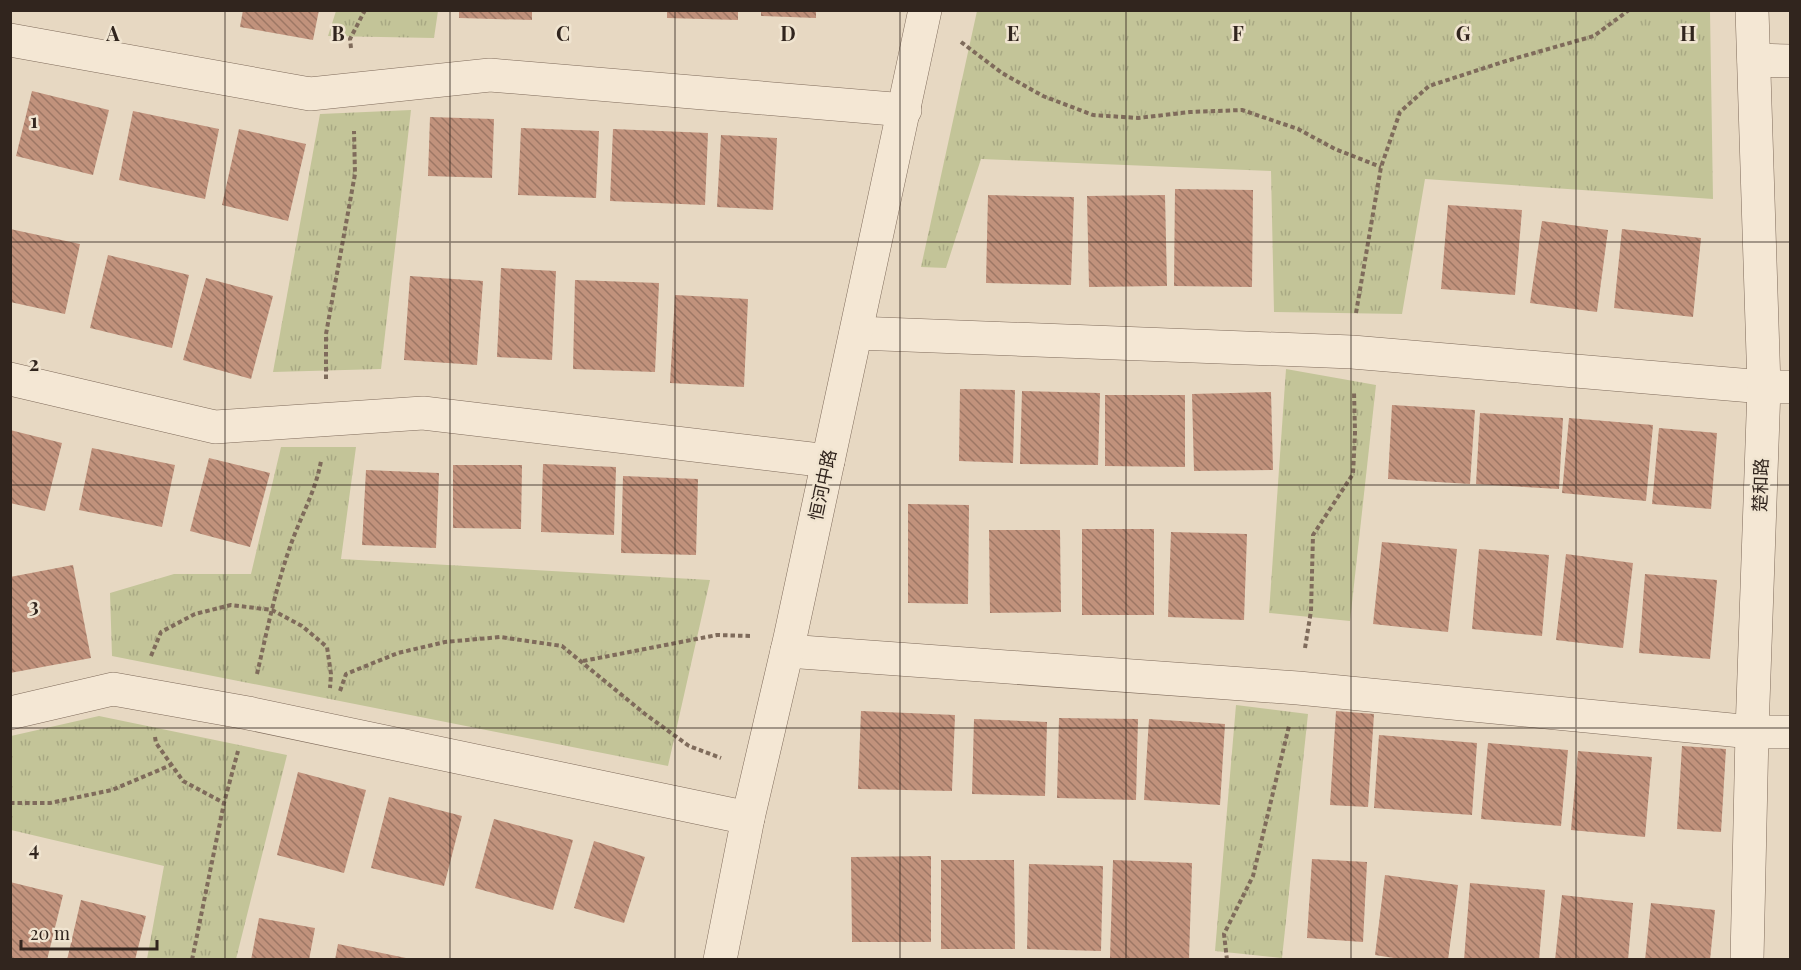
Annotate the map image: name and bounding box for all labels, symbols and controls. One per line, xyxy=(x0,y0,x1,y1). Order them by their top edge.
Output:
text: A xyxy=(105,19,120,46)
text: B xyxy=(331,19,345,46)
text: C xyxy=(556,19,570,46)
text: D xyxy=(780,19,796,46)
text: E xyxy=(1007,19,1019,46)
text: F xyxy=(1232,19,1244,46)
text: G xyxy=(1456,19,1471,46)
text: H xyxy=(1680,19,1696,46)
text: 1 xyxy=(30,106,38,133)
text: 2 xyxy=(29,349,39,376)
street label: 恒河中路 xyxy=(803,447,841,523)
street label: 楚和路 xyxy=(1747,458,1773,512)
text: 3 xyxy=(29,591,39,618)
text: 4 xyxy=(29,834,39,861)
scale bar xyxy=(21,913,158,951)
text: 20 m xyxy=(30,921,70,945)

